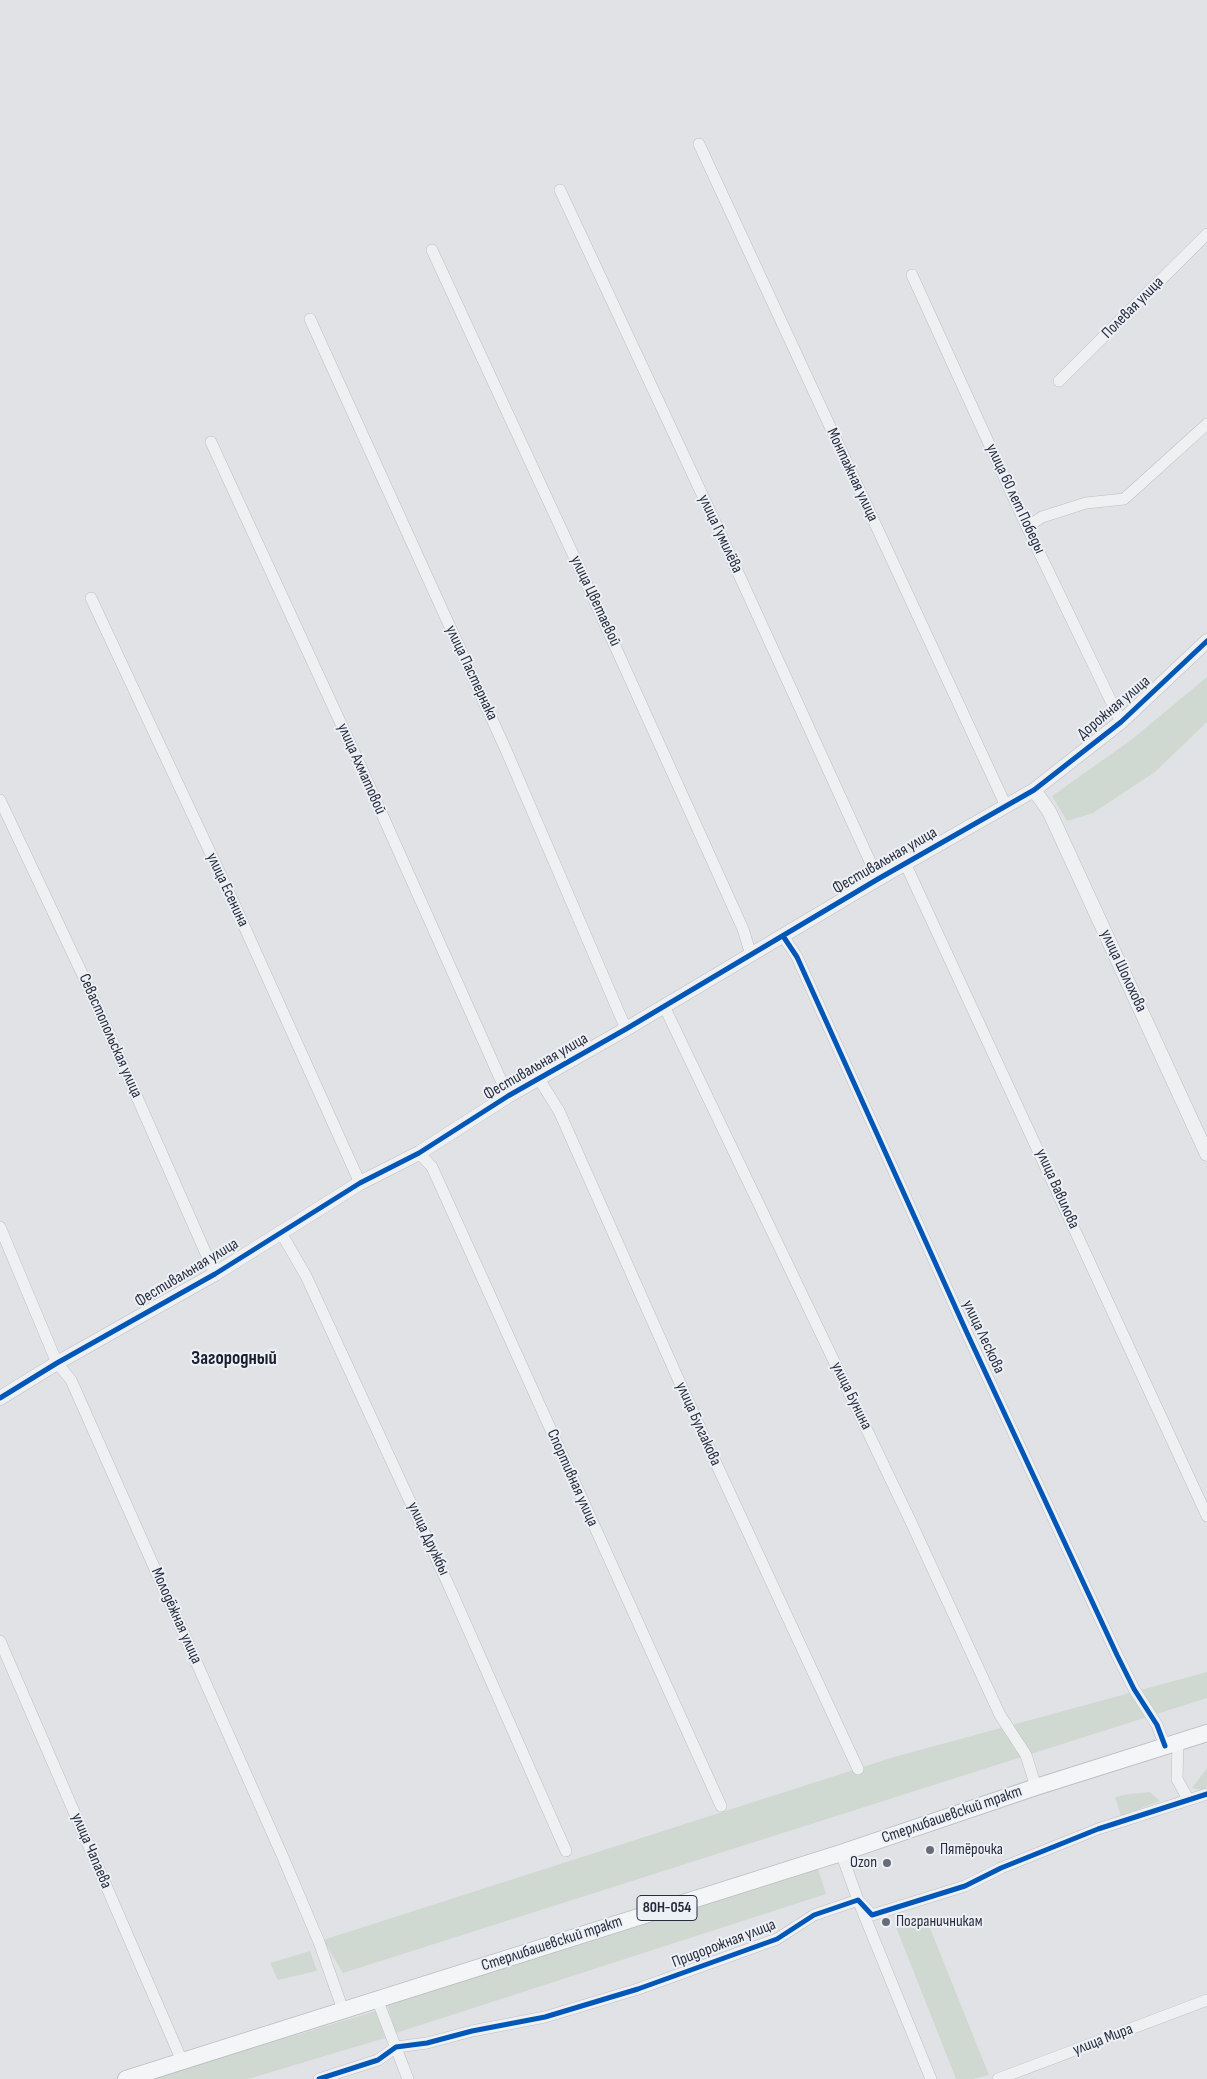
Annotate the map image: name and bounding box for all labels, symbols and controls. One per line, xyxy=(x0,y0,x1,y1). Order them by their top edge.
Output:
street label: Полевая улица xyxy=(1098,273,1168,343)
street label: Монтажная улица xyxy=(822,425,882,525)
street label: улица 60 лет Победы xyxy=(981,441,1049,557)
street label: улица Гумилёва xyxy=(693,492,747,576)
street label: улица Цветаевой xyxy=(566,553,624,649)
street label: улица Пастернака xyxy=(441,622,501,724)
street label: Дорожная улица xyxy=(1074,672,1154,744)
street label: улица Ахматовой xyxy=(332,720,390,818)
street label: Фестивальная улица xyxy=(829,823,941,899)
street label: улица Есенина xyxy=(202,850,252,930)
street label: улица Шолохова xyxy=(1096,927,1150,1015)
street label: Севастопольская улица xyxy=(74,971,146,1101)
street label: Фестивальная улица xyxy=(480,1029,592,1105)
street label: улица Вавилова xyxy=(1031,1146,1083,1232)
street label: Фестивальная улица xyxy=(132,1235,242,1311)
street label: улица Лескова xyxy=(958,1297,1008,1377)
district label: Загородный xyxy=(191,1348,277,1370)
street label: улица Бунина xyxy=(826,1359,876,1433)
street label: улица Булгакова xyxy=(671,1379,725,1469)
street label: Спортивная улица xyxy=(542,1426,602,1530)
street label: улица Дружбы xyxy=(403,1499,453,1579)
street label: Молодёжная улица xyxy=(146,1565,206,1667)
street label: Стерлибашевский тракт xyxy=(879,1782,1025,1848)
street label: улица Чапаева xyxy=(67,1810,115,1892)
place label: Пятёрочка xyxy=(940,1840,1003,1860)
marker: Пятёрочка xyxy=(924,1844,936,1856)
place label: Ozon xyxy=(850,1853,877,1873)
marker: Ozon xyxy=(881,1857,893,1869)
road number: 80Н-054 xyxy=(637,1896,697,1920)
street label: Стерлибашевский тракт xyxy=(479,1912,625,1976)
place label: Пограничникам xyxy=(896,1912,983,1932)
street label: Придорожная улица xyxy=(669,1915,779,1973)
marker: Пограничникам xyxy=(880,1916,892,1928)
street label: улица Мира xyxy=(1070,2020,1136,2060)

